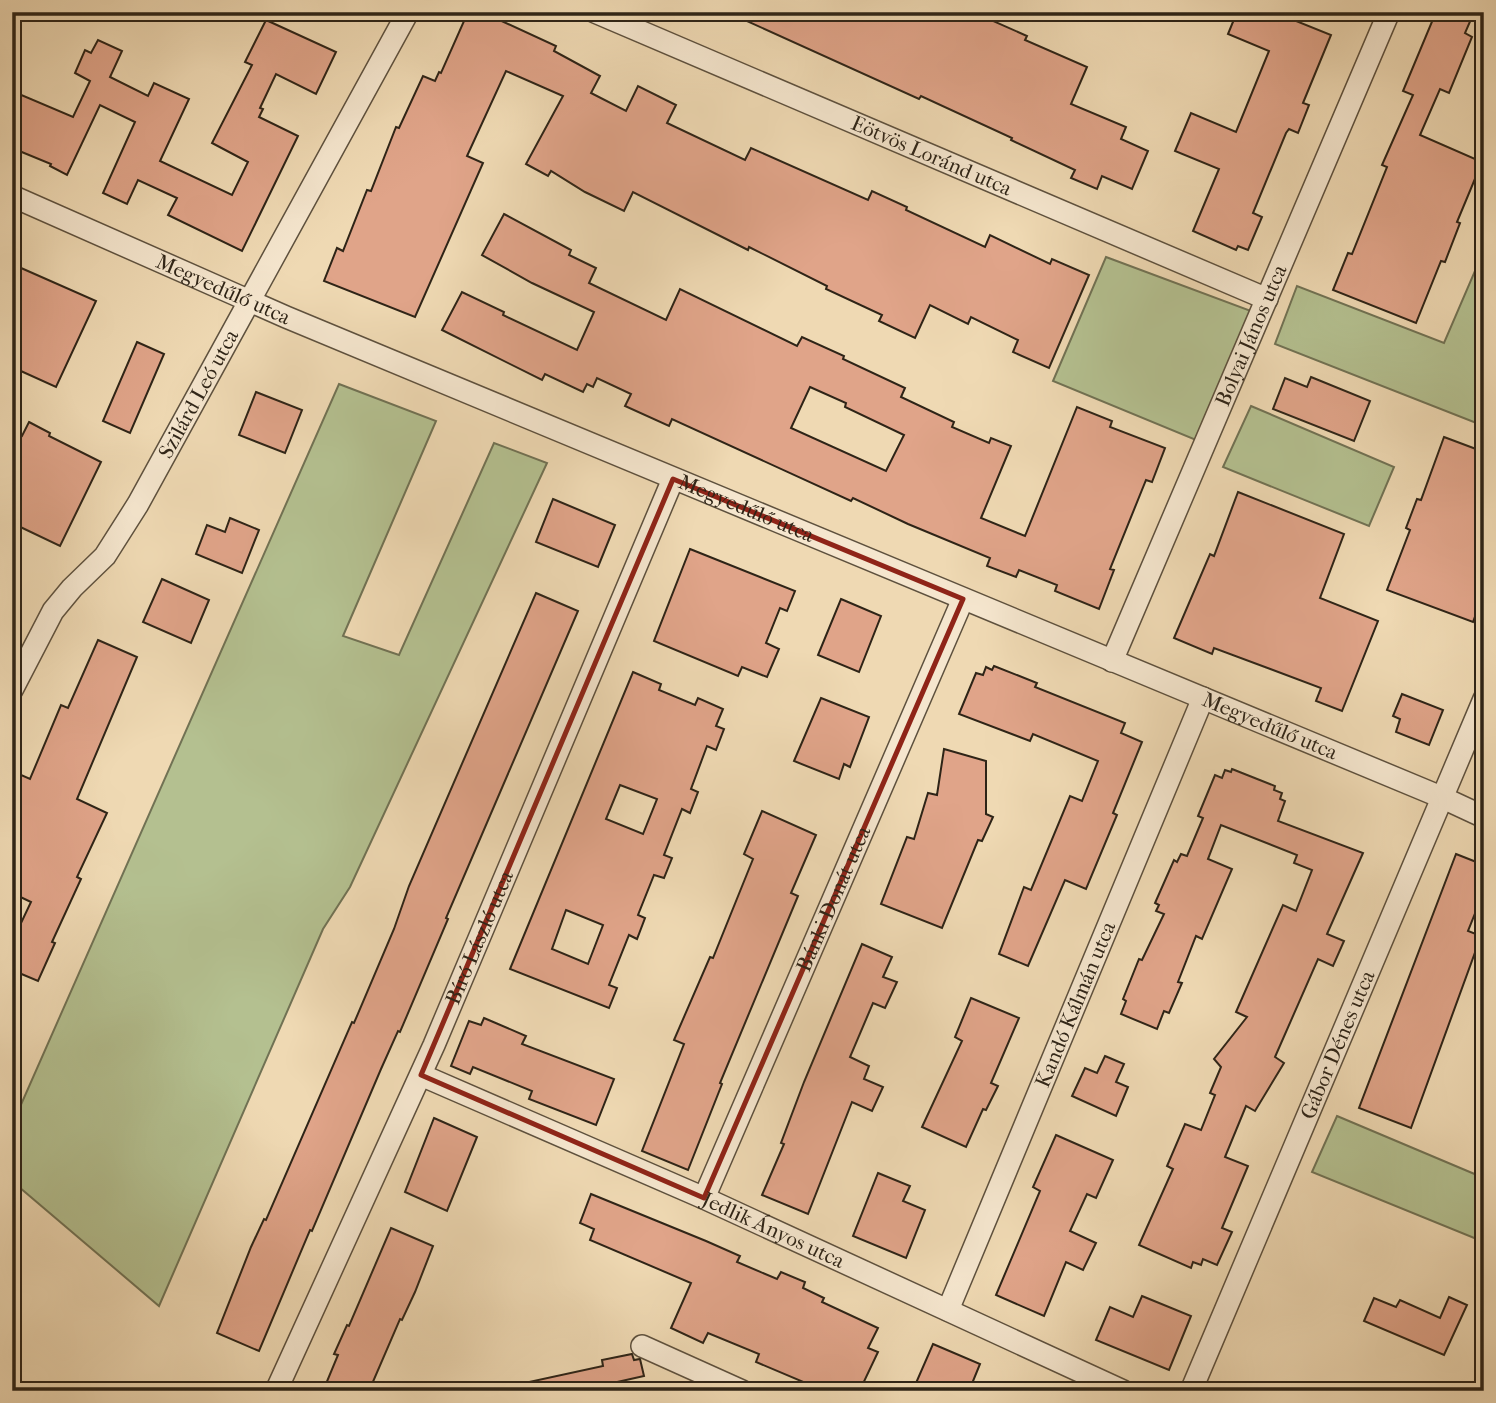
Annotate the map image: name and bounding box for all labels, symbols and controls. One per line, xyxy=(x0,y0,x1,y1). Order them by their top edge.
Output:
street label: Eötvös Loránd utca xyxy=(848,111,1016,201)
street label: Megyedűlő utca xyxy=(153,249,294,330)
street label: Bolyai János utca xyxy=(1210,261,1292,410)
street label: Szilárd Leó utca xyxy=(153,325,244,462)
street label: Megyedűlő utca xyxy=(675,470,818,547)
street label: Megyedűlő utca xyxy=(1199,687,1341,765)
street label: Bánki Donát utca xyxy=(791,822,875,975)
street label: Bíró László utca xyxy=(441,867,518,1008)
street label: Kandó Kálmán utca xyxy=(1030,918,1121,1091)
street label: Gábor Dénes utca xyxy=(1296,967,1380,1123)
street label: Jedlik Ányos utca xyxy=(697,1186,849,1273)

